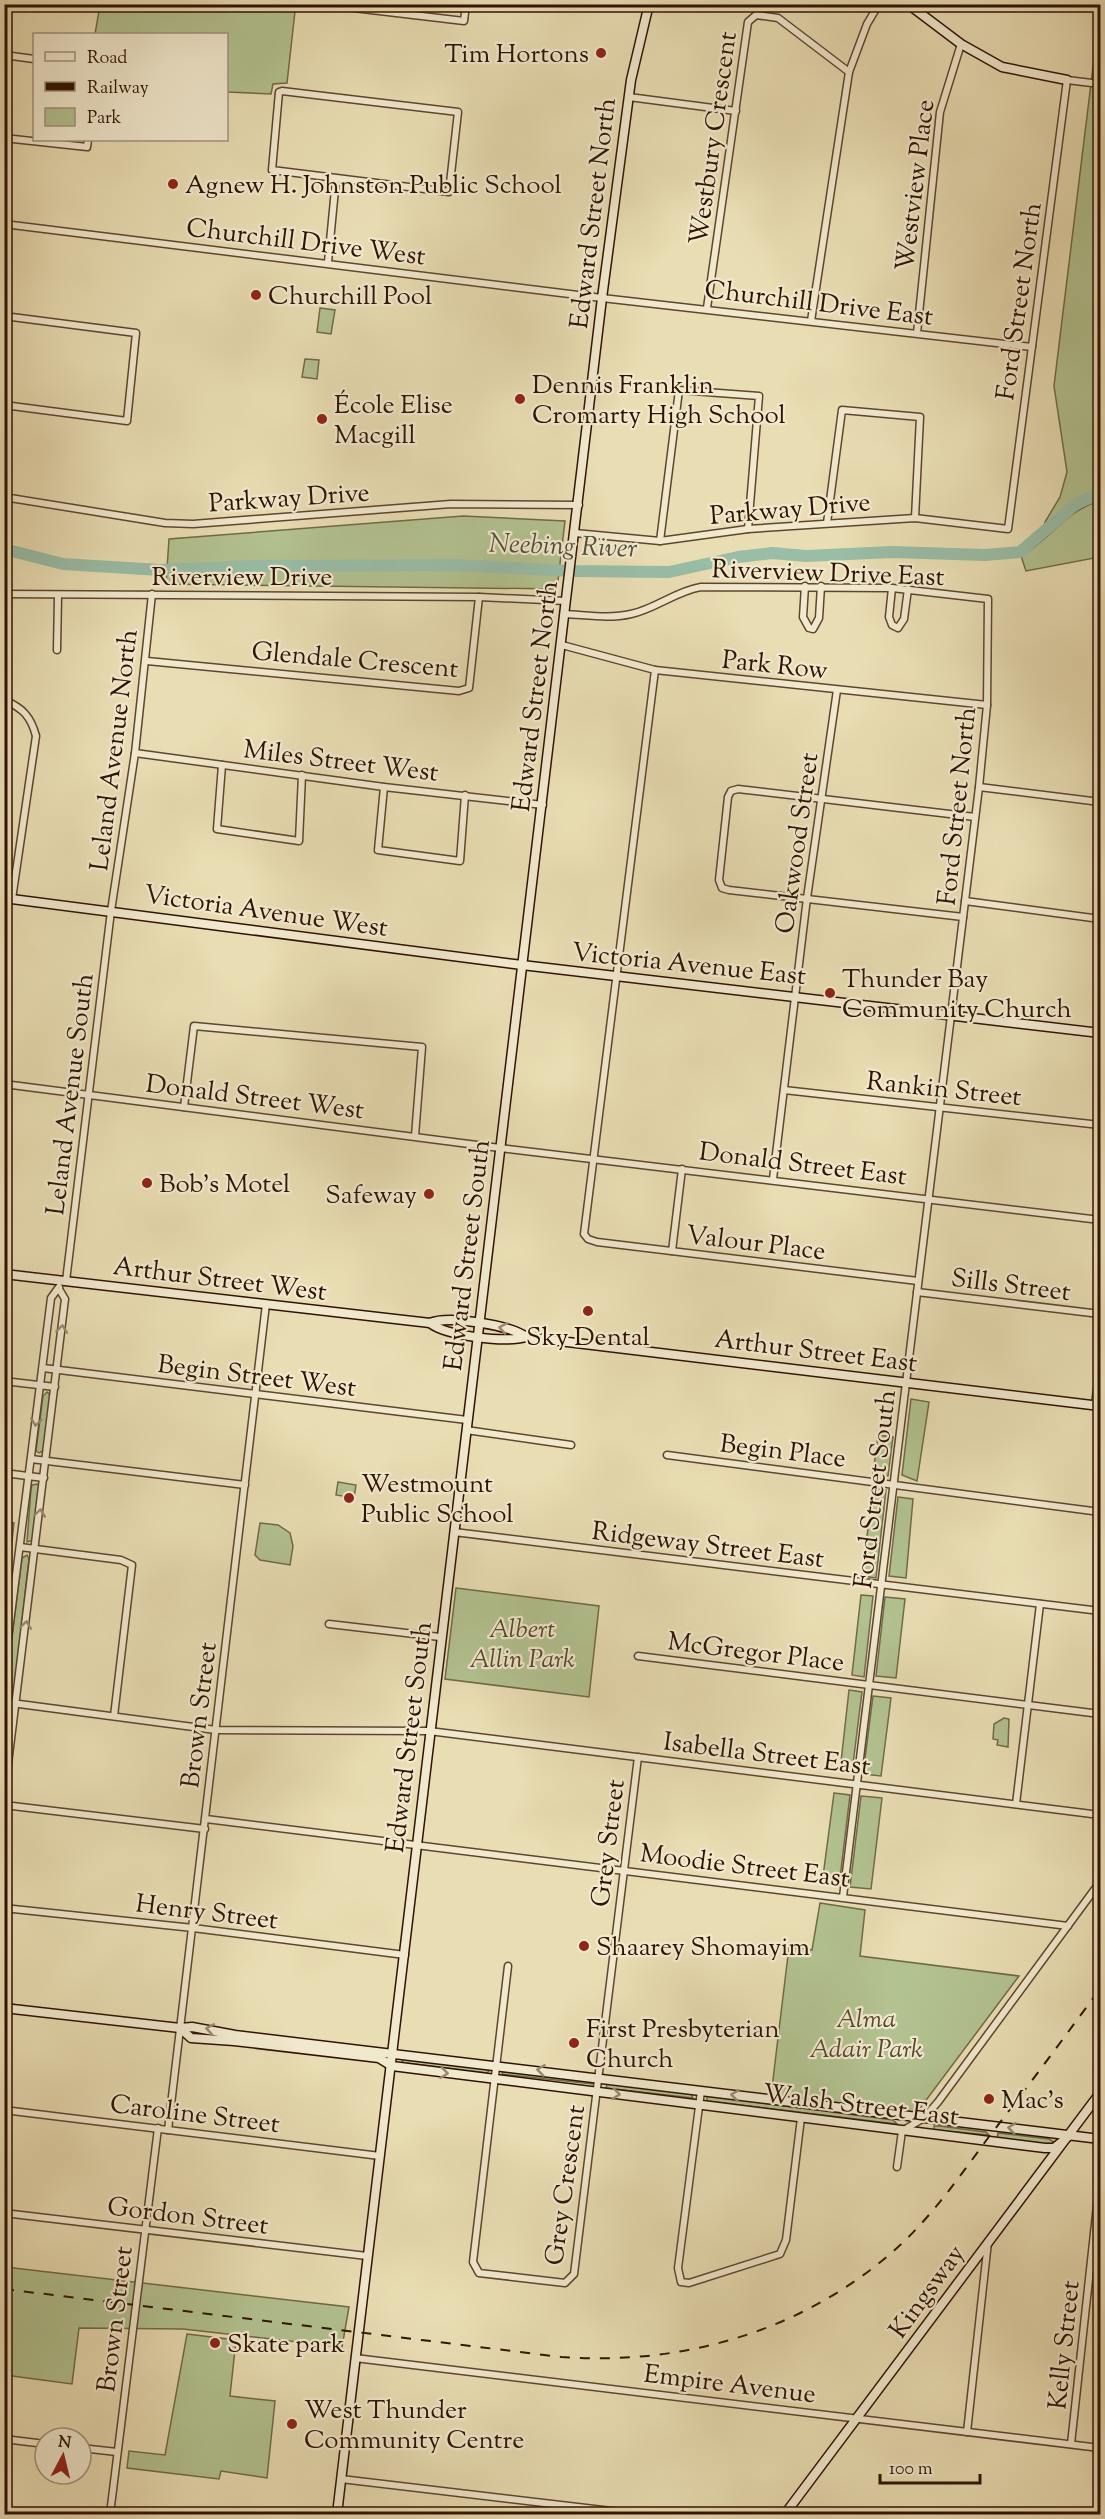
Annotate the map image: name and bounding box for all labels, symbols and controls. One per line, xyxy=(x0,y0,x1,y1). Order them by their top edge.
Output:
street label: Westbury Crescent xyxy=(681,29,748,248)
legend xyxy=(33,33,228,141)
place label: Tim Hortons xyxy=(444,37,589,74)
text: Road xyxy=(87,46,127,72)
marker: Tim Hortons xyxy=(594,46,608,60)
text: Railway xyxy=(87,76,149,102)
street label: Edward Street North xyxy=(562,96,627,331)
street label: Westview Place xyxy=(888,97,945,273)
text: Park xyxy=(87,106,122,132)
place label: Agnew H. Johnston Public School xyxy=(185,168,562,205)
marker: Agnew H. Johnston Public School xyxy=(166,177,180,191)
street label: Ford Street North xyxy=(988,200,1053,403)
street label: Churchill Drive West xyxy=(184,210,427,277)
street label: Churchill Drive East xyxy=(702,272,935,337)
place label: Churchill Pool xyxy=(268,279,432,316)
marker: Churchill Pool xyxy=(249,288,263,302)
place label: Dennis Franklin Cromarty High School xyxy=(532,368,786,435)
place label: École Elise Macgill xyxy=(334,388,453,455)
marker: Dennis Franklin Cromarty High School xyxy=(513,392,527,406)
marker: École Elise Macgill xyxy=(315,412,329,426)
street label: Parkway Drive xyxy=(207,475,371,524)
street label: Parkway Drive xyxy=(708,485,872,536)
water label: Neebing River xyxy=(488,525,638,570)
street label: Riverview Drive East xyxy=(711,552,945,597)
street label: Riverview Drive xyxy=(152,560,332,597)
street label: Edward Street North xyxy=(504,579,569,814)
street label: Leland Avenue North xyxy=(82,627,149,873)
street label: Glendale Crescent xyxy=(250,634,460,689)
street label: Park Row xyxy=(720,643,829,690)
street label: Ford Street North xyxy=(930,705,987,907)
street label: Miles Street West xyxy=(241,732,441,793)
street label: Oakwood Street xyxy=(767,750,829,936)
street label: Victoria Avenue West xyxy=(141,877,390,948)
street label: Victoria Avenue East xyxy=(570,935,808,996)
place label: Thunder Bay Community Church xyxy=(842,962,1072,1029)
street label: Leland Avenue South xyxy=(38,971,105,1217)
marker: Thunder Bay Community Church xyxy=(823,986,837,1000)
street label: Rankin Street xyxy=(864,1064,1023,1117)
street label: Donald Street West xyxy=(143,1067,366,1130)
street label: Donald Street East xyxy=(697,1134,909,1197)
street label: Edward Street South xyxy=(436,1138,501,1373)
place label: Bob's Motel xyxy=(159,1167,290,1204)
marker: Bob's Motel xyxy=(140,1176,154,1190)
place label: Safeway xyxy=(325,1178,417,1215)
marker: Safeway xyxy=(422,1187,436,1201)
street label: Valour Place xyxy=(684,1218,828,1271)
street label: Arthur Street West xyxy=(111,1249,329,1312)
street label: Sills Street xyxy=(949,1261,1073,1312)
marker: Sky Dental xyxy=(581,1304,595,1318)
place label: Sky Dental xyxy=(526,1320,650,1357)
one-way arrow xyxy=(499,1322,508,1334)
street label: Arthur Street East xyxy=(712,1322,919,1383)
one-way arrow xyxy=(55,1324,68,1333)
street label: Begin Street West xyxy=(155,1347,358,1408)
street label: Ford Street South xyxy=(846,1388,907,1591)
one-way arrow xyxy=(30,1417,42,1427)
street label: Begin Place xyxy=(717,1426,848,1479)
place label: Westmount Public School xyxy=(361,1467,514,1534)
marker: Westmount Public School xyxy=(342,1491,356,1505)
one-way arrow xyxy=(33,1509,46,1518)
street label: Ridgeway Street East xyxy=(589,1514,826,1579)
park label: Albert Allin Park xyxy=(469,1612,575,1679)
one-way arrow xyxy=(19,1620,31,1629)
street label: Edward Street South xyxy=(378,1620,443,1855)
street label: McGregor Place xyxy=(665,1624,846,1683)
street label: Brown Street xyxy=(173,1640,228,1791)
street label: Isabella Street East xyxy=(661,1724,872,1787)
street label: Grey Street xyxy=(583,1777,636,1909)
street label: Moodie Street East xyxy=(638,1836,852,1899)
street label: Henry Street xyxy=(133,1886,280,1941)
place label: Shaarey Shomayim xyxy=(596,1930,810,1967)
marker: Shaarey Shomayim xyxy=(577,1939,591,1953)
park label: Alma Adair Park xyxy=(809,2002,923,2069)
place label: First Presbyterian Church xyxy=(586,2012,780,2079)
one-way arrow xyxy=(206,2024,215,2036)
marker: First Presbyterian Church xyxy=(567,2036,581,2050)
one-way arrow xyxy=(537,2065,546,2077)
one-way arrow xyxy=(439,2066,448,2079)
street label: Walsh Street East xyxy=(761,2076,961,2137)
place label: Mac's xyxy=(1001,2083,1064,2120)
street label: Caroline Street xyxy=(108,2087,282,2144)
one-way arrow xyxy=(612,2088,621,2100)
one-way arrow xyxy=(730,2089,739,2102)
marker: Mac's xyxy=(982,2092,996,2106)
street label: Grey Crescent xyxy=(537,2103,596,2268)
one-way arrow xyxy=(1007,2122,1016,2134)
street label: Gordon Street xyxy=(105,2189,270,2246)
street label: Kingsway xyxy=(881,2238,975,2347)
street label: Brown Street xyxy=(89,2244,144,2395)
street label: Kelly Street xyxy=(1040,2279,1091,2412)
place label: Skate park xyxy=(227,2327,345,2364)
marker: Skate park xyxy=(208,2336,222,2350)
street label: Empire Avenue xyxy=(642,2357,818,2414)
place label: West Thunder Community Centre xyxy=(304,2393,524,2460)
marker: West Thunder Community Centre xyxy=(285,2417,299,2431)
north arrow xyxy=(33,2426,93,2486)
text: N xyxy=(57,2431,72,2456)
scale bar xyxy=(880,2447,980,2485)
text: 100 m xyxy=(889,2457,933,2483)

